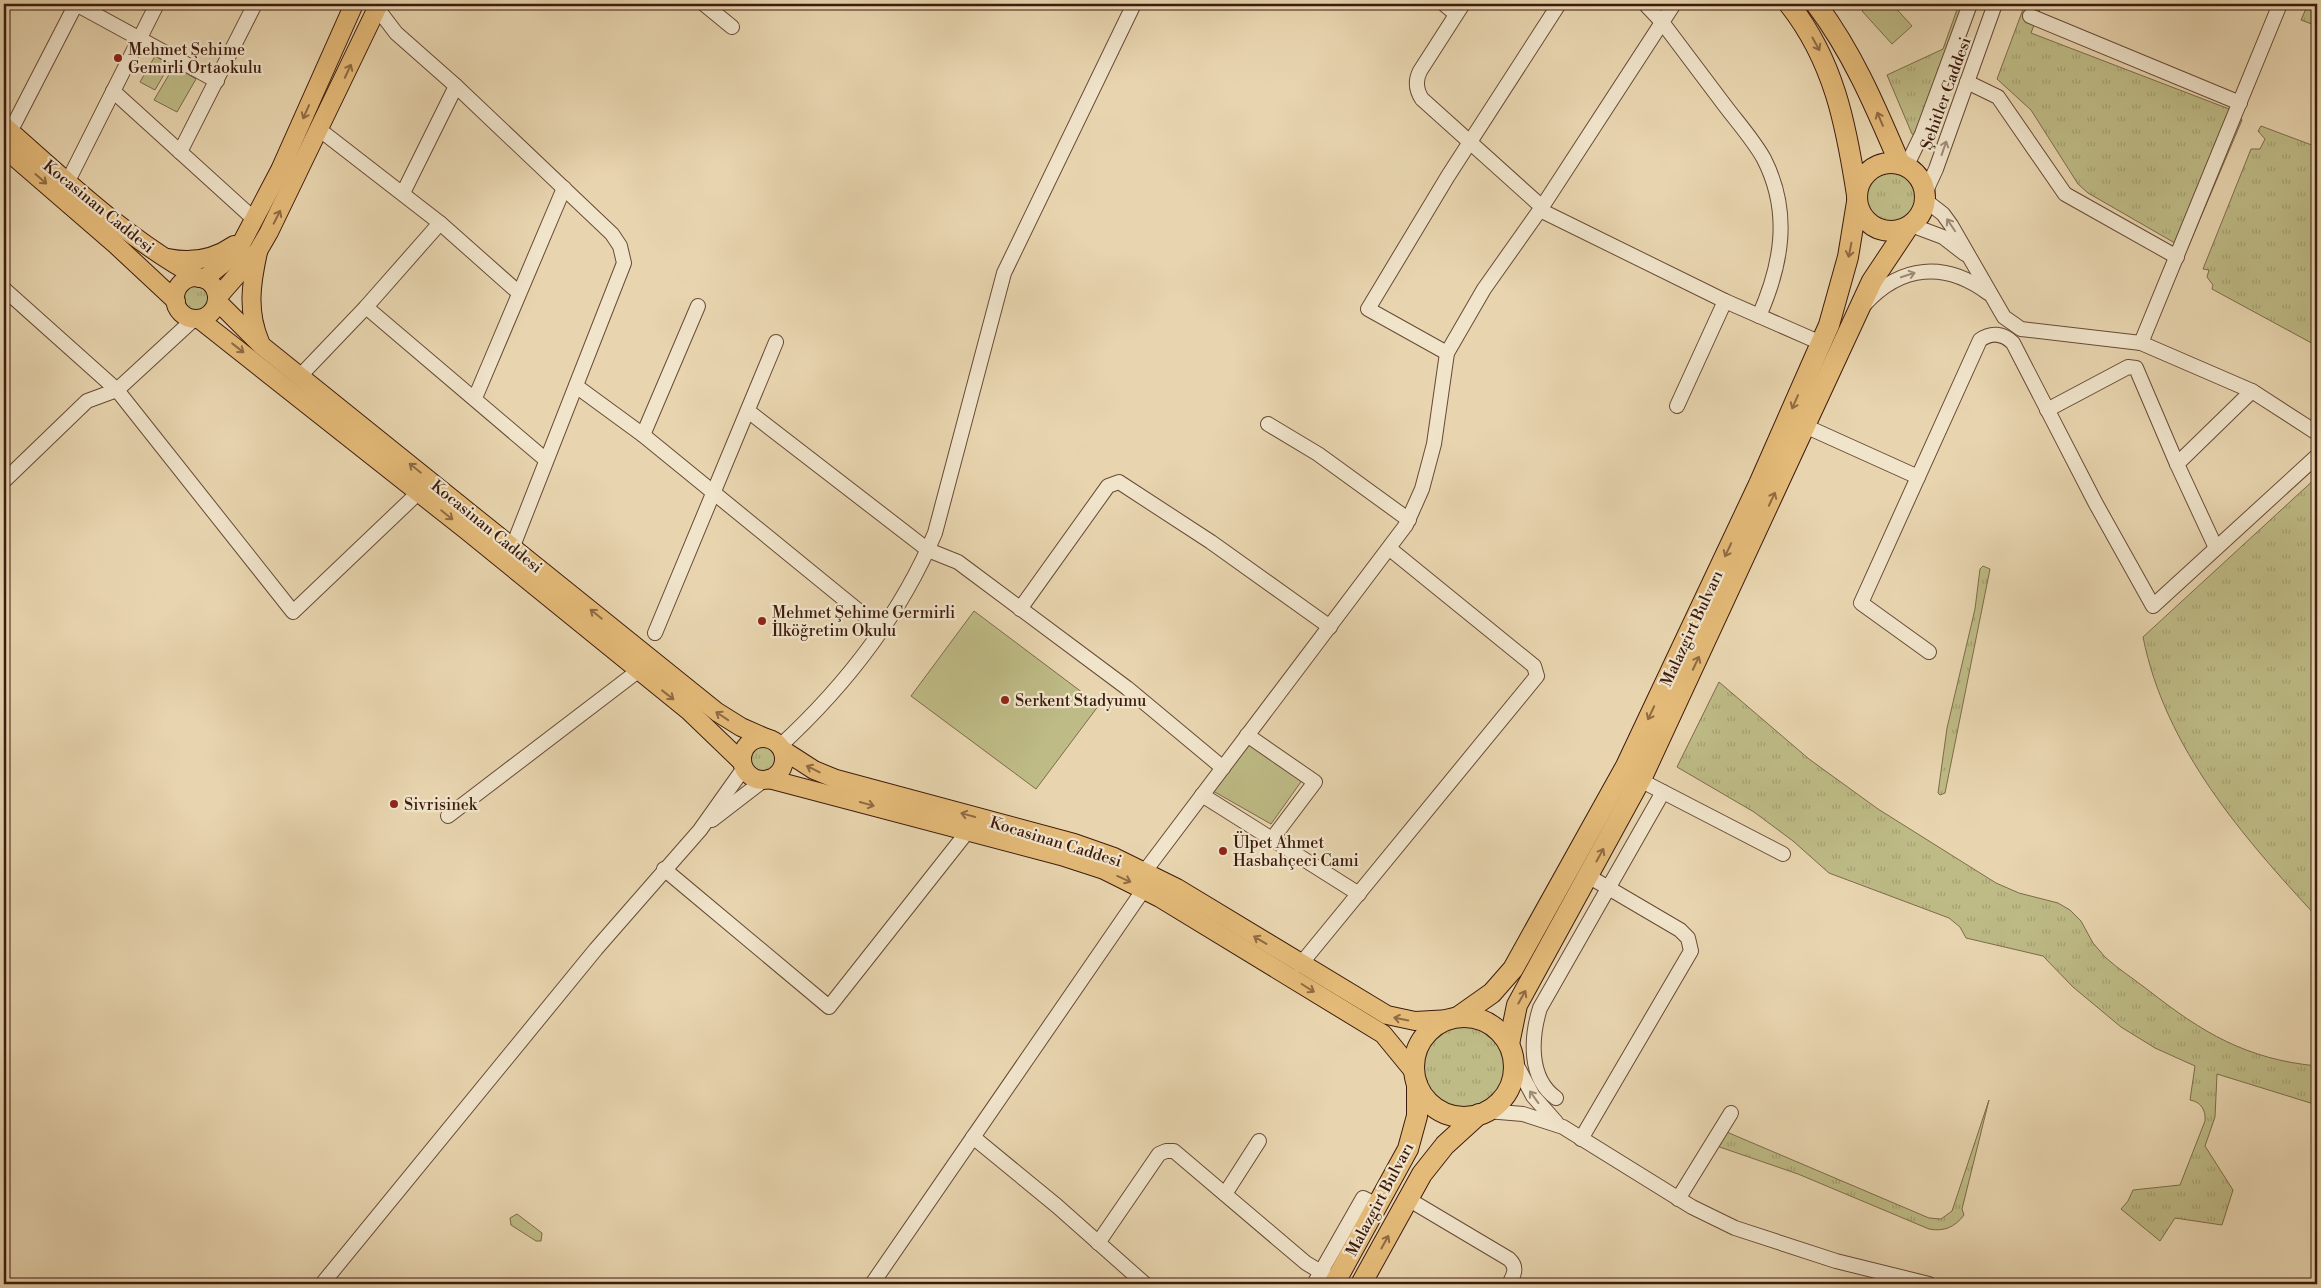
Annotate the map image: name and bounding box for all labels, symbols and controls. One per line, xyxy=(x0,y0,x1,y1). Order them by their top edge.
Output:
street label: Şehitler Caddesi xyxy=(1916,34,1976,152)
one-way arrow xyxy=(1811,37,1821,51)
place label: Mehmet Şehime Gemirli Ortaokulu xyxy=(128,40,262,78)
marker: Mehmet Şehime Gemirli Ortaokulu xyxy=(112,52,124,64)
one-way arrow xyxy=(344,64,354,79)
one-way arrow xyxy=(300,104,310,119)
one-way arrow xyxy=(1875,112,1885,127)
one-way arrow xyxy=(1940,141,1949,156)
street label: Kocasinan Caddesi xyxy=(39,156,158,258)
one-way arrow xyxy=(34,174,47,185)
one-way arrow xyxy=(272,210,282,225)
one-way arrow xyxy=(1946,218,1956,232)
one-way arrow xyxy=(1844,242,1854,258)
one-way arrow xyxy=(1900,270,1916,280)
one-way arrow xyxy=(231,343,244,354)
one-way arrow xyxy=(1789,394,1799,409)
one-way arrow xyxy=(409,462,422,473)
street label: Kocasinan Caddesi xyxy=(427,476,546,578)
one-way arrow xyxy=(1767,492,1777,507)
one-way arrow xyxy=(440,509,453,520)
one-way arrow xyxy=(1722,543,1732,558)
street label: Malazgirt Bulvarı xyxy=(1656,567,1728,690)
place label: Mehmet Şehime Germirli İlköğretim Okulu xyxy=(772,603,955,641)
one-way arrow xyxy=(590,608,603,619)
marker: Mehmet Şehime Germirli İlköğretim Okulu xyxy=(756,615,768,627)
one-way arrow xyxy=(1691,655,1701,670)
one-way arrow xyxy=(661,689,674,700)
place label: Serkent Stadyumu xyxy=(1015,691,1146,711)
marker: Serkent Stadyumu xyxy=(999,694,1011,706)
one-way arrow xyxy=(1646,705,1655,720)
one-way arrow xyxy=(716,711,730,721)
one-way arrow xyxy=(805,764,820,774)
place label: Sivrisinek xyxy=(404,795,479,815)
marker: Sivrisinek xyxy=(388,798,400,810)
one-way arrow xyxy=(859,800,875,809)
one-way arrow xyxy=(961,809,977,819)
street label: Kocasinan Caddesi xyxy=(987,812,1124,872)
place label: Ülpet Ahmet Hasbahçeci Cami xyxy=(1233,831,1359,871)
marker: Ülpet Ahmet Hasbahçeci Cami xyxy=(1217,845,1229,857)
one-way arrow xyxy=(1595,847,1605,862)
one-way arrow xyxy=(1116,875,1131,884)
one-way arrow xyxy=(1253,935,1267,945)
one-way arrow xyxy=(1301,984,1315,994)
one-way arrow xyxy=(1517,990,1527,1005)
one-way arrow xyxy=(1394,1013,1410,1023)
one-way arrow xyxy=(1529,1090,1539,1104)
street label: Malazgirt Bulvarı xyxy=(1341,1139,1418,1260)
one-way arrow xyxy=(1380,1235,1390,1249)

